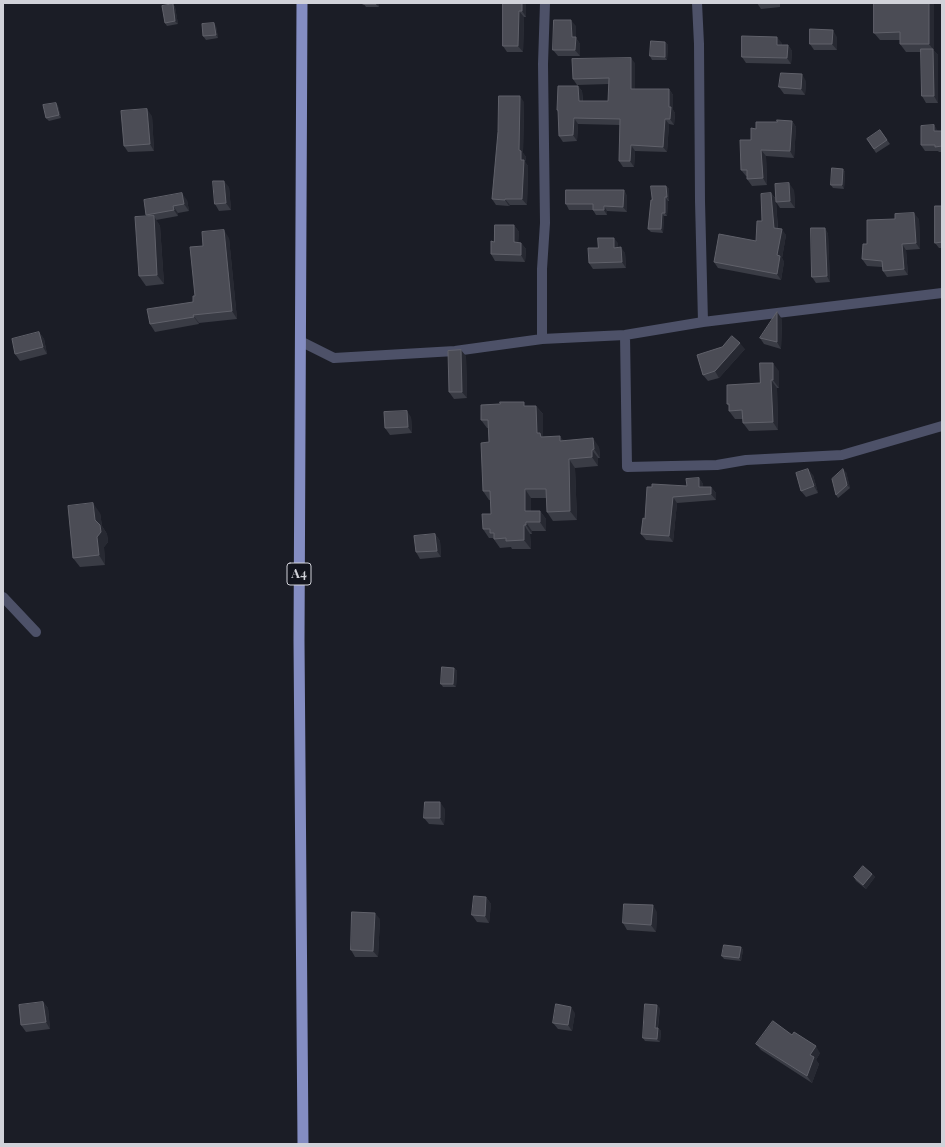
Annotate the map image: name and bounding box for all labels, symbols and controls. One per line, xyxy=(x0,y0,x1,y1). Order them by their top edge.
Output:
road number: A4 xyxy=(287,563,311,585)

